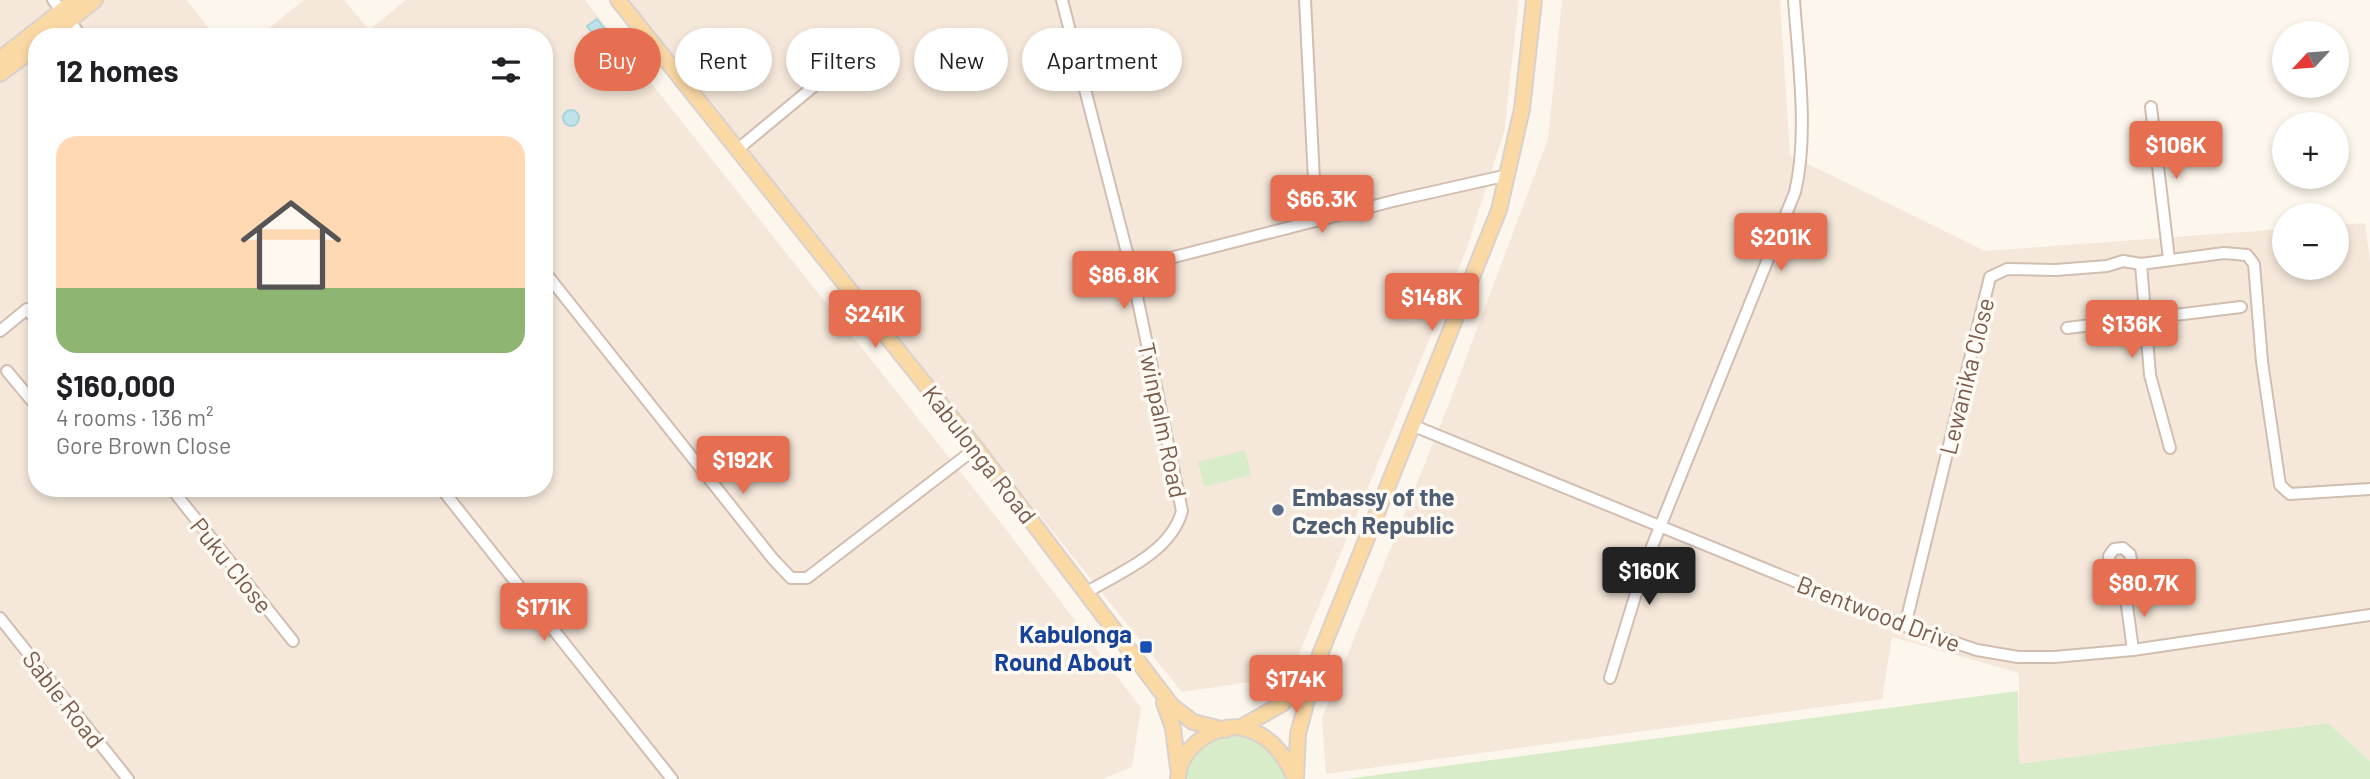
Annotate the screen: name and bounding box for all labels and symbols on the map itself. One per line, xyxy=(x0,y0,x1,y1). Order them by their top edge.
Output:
north arrow xyxy=(2272,21,2348,98)
pin: $106K xyxy=(2127,122,2225,181)
pin: $66.3K xyxy=(1265,176,1379,235)
pin: $201K xyxy=(1732,214,1830,273)
pin: $86.8K xyxy=(1067,252,1181,311)
pin: $148K xyxy=(1383,274,1481,333)
pin: $241K xyxy=(826,290,924,350)
street label: Lewanika Close xyxy=(1932,294,2000,458)
pin: $136K xyxy=(2083,300,2181,360)
street label: Twinpalm Road xyxy=(1132,340,1194,500)
street label: Kabulonga Road xyxy=(917,379,1043,529)
pin: $192K xyxy=(694,436,792,496)
place label: Embassy of the Czech Republic xyxy=(1292,482,1455,539)
marker: Embassy of the Czech Republic xyxy=(1270,502,1286,518)
street label: Puku Close xyxy=(185,511,279,619)
pin: $160K xyxy=(1600,548,1698,607)
pin: $80.7K xyxy=(2087,560,2201,619)
street label: Brentwood Drive xyxy=(1793,569,1965,657)
pin: $171K xyxy=(495,584,593,643)
place label: Kabulonga Round About xyxy=(994,619,1132,676)
marker: Kabulonga Round About xyxy=(1138,639,1154,655)
street label: Sable Road xyxy=(17,645,111,753)
pin: $174K xyxy=(1247,656,1345,715)

